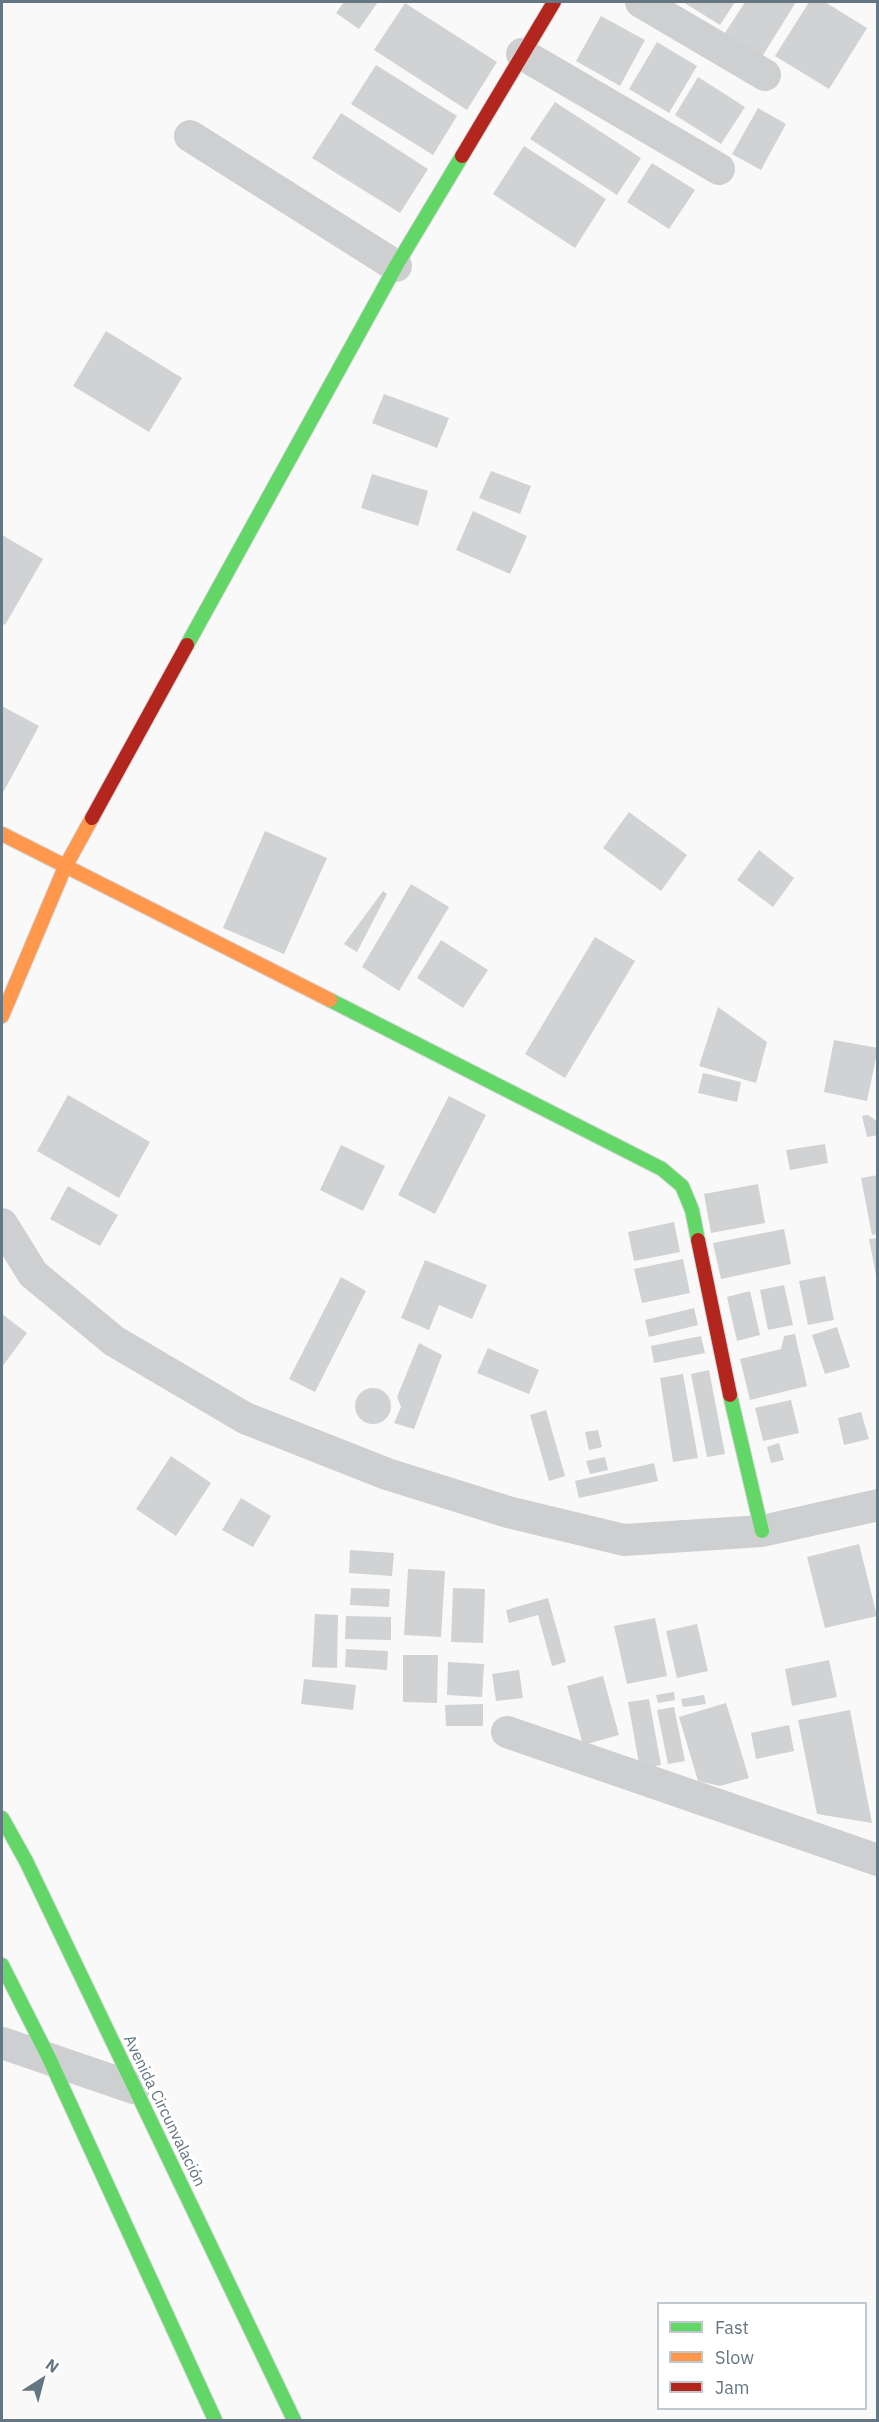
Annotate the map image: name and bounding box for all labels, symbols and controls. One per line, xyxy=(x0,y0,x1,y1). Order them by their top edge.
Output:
street label: Avenida Circunvalación xyxy=(119,2032,209,2190)
legend xyxy=(657,2302,867,2410)
text: Fast xyxy=(715,2316,749,2339)
text: Slow xyxy=(715,2346,754,2369)
north arrow xyxy=(12,2350,72,2410)
text: N xyxy=(42,2354,63,2377)
text: Jam xyxy=(715,2376,750,2399)

